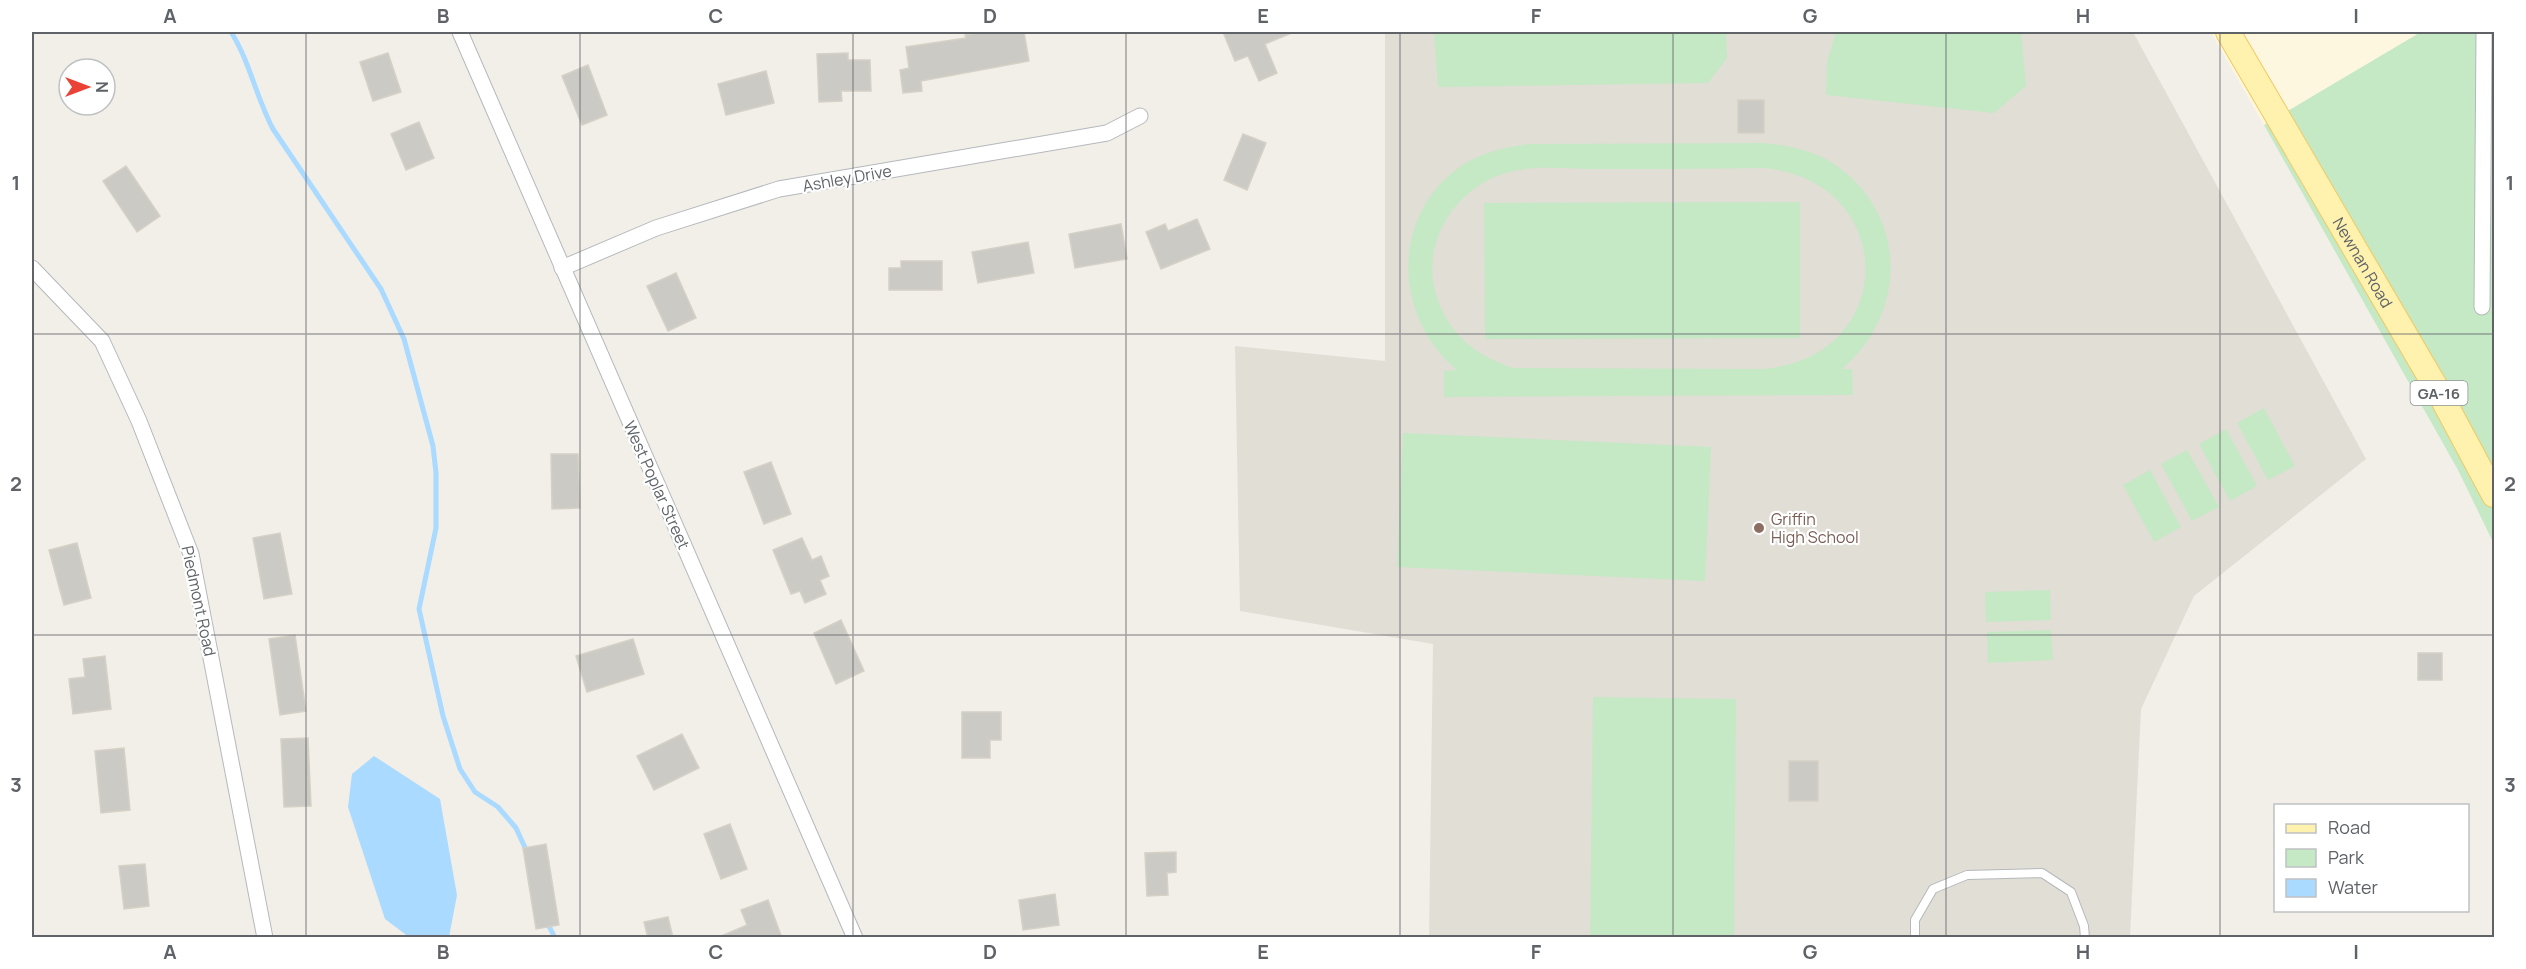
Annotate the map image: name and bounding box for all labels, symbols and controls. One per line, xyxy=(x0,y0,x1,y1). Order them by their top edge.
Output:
text: A xyxy=(163,2,177,29)
text: B xyxy=(437,2,450,29)
text: C xyxy=(709,2,723,29)
text: D xyxy=(983,2,997,29)
text: E xyxy=(1257,2,1269,29)
text: F xyxy=(1531,2,1542,29)
text: G xyxy=(1803,2,1818,29)
text: H xyxy=(2076,2,2090,29)
text: I xyxy=(2353,2,2359,29)
north arrow xyxy=(57,57,117,117)
text: N xyxy=(91,81,113,93)
street label: Ashley Drive xyxy=(801,159,893,197)
text: 1 xyxy=(12,169,20,196)
text: 1 xyxy=(2506,169,2514,196)
street label: Newnan Road xyxy=(2328,213,2398,312)
road number: GA-16 xyxy=(2410,381,2468,405)
street label: West Poplar Street xyxy=(619,417,695,553)
text: 2 xyxy=(10,470,22,497)
text: 2 xyxy=(2504,470,2516,497)
place label: Griffin High School xyxy=(1771,508,1859,548)
marker: Griffin High School xyxy=(1752,521,1766,535)
street label: Piedmont Road xyxy=(177,544,221,658)
text: 3 xyxy=(10,771,22,798)
text: 3 xyxy=(2504,771,2516,798)
legend xyxy=(2274,804,2469,912)
text: Road xyxy=(2328,815,2371,839)
text: Park xyxy=(2328,845,2365,869)
text: Water xyxy=(2328,875,2378,899)
text: A xyxy=(163,938,177,965)
text: B xyxy=(437,938,450,965)
text: C xyxy=(709,938,723,965)
text: D xyxy=(983,938,997,965)
text: E xyxy=(1257,938,1269,965)
text: F xyxy=(1531,938,1542,965)
text: G xyxy=(1803,938,1818,965)
text: H xyxy=(2076,938,2090,965)
text: I xyxy=(2353,938,2359,965)

